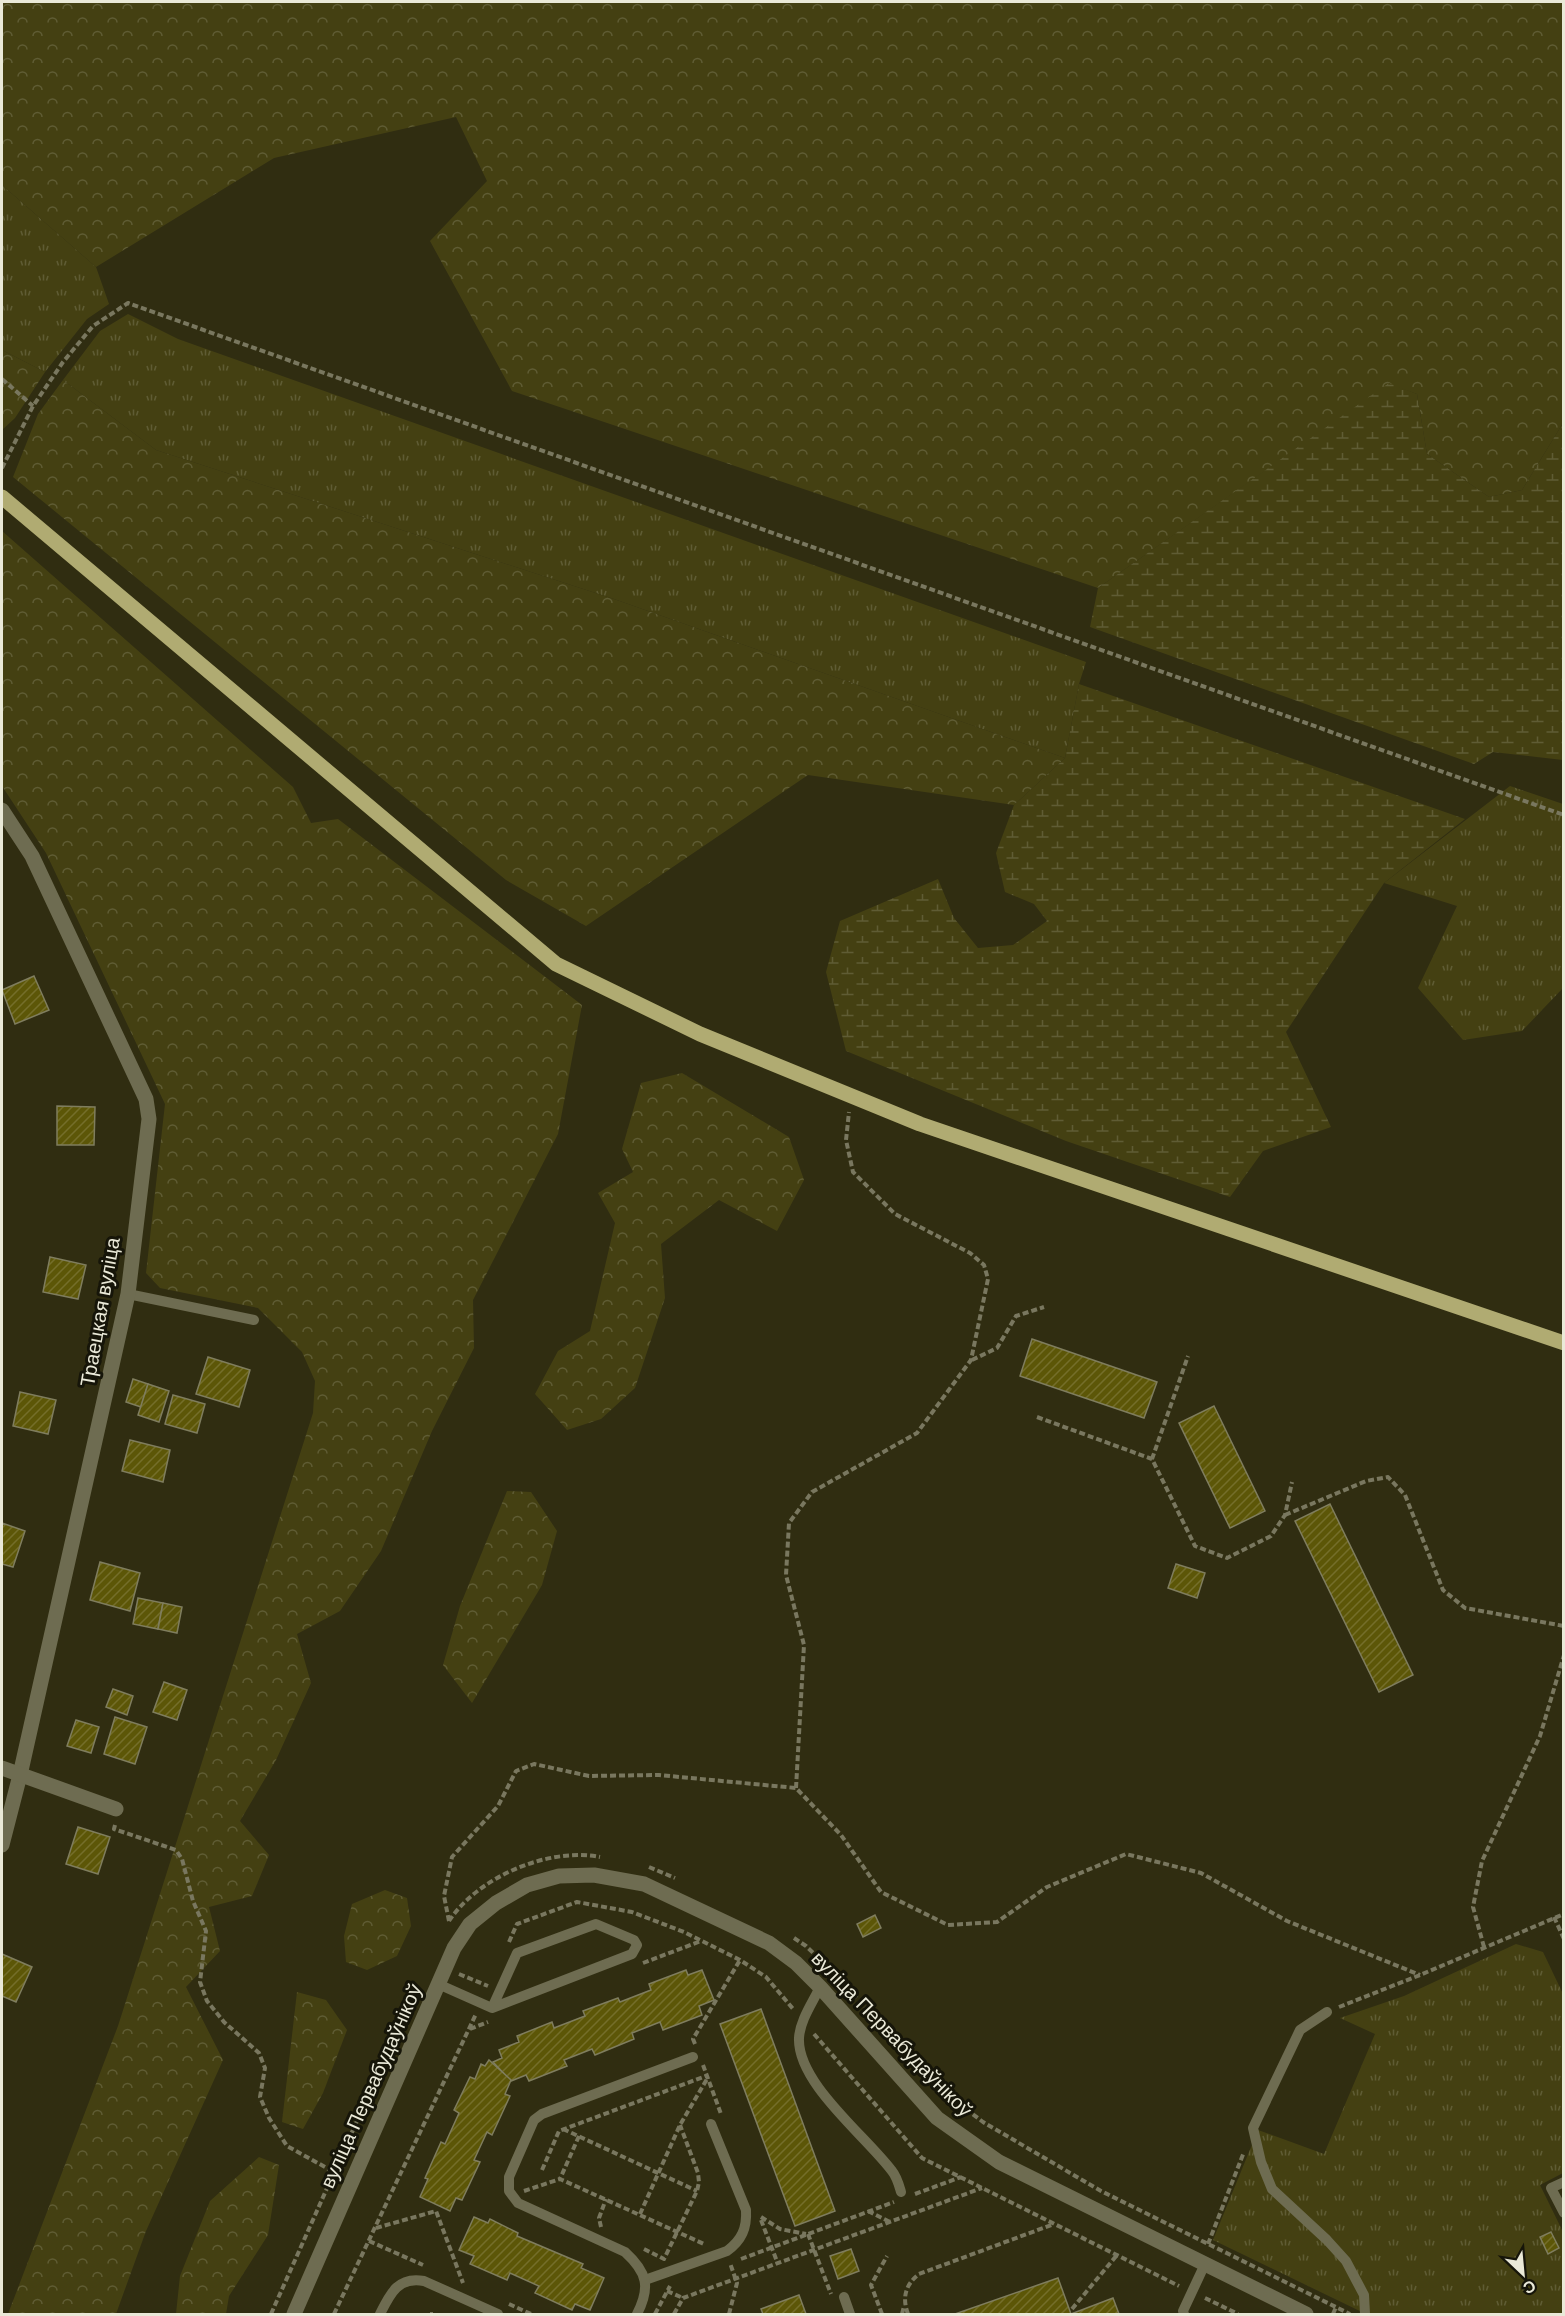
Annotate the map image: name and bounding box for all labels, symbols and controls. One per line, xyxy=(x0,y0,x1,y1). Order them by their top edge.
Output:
street label: Траецкая вуліца xyxy=(76,1235,124,1388)
street label: вуліца Первабудаўнікоў xyxy=(807,1947,977,2121)
street label: вуліца Первабудаўнікоў xyxy=(316,1981,426,2191)
north arrow xyxy=(1493,2244,1553,2304)
text: С xyxy=(1520,2277,1538,2297)

